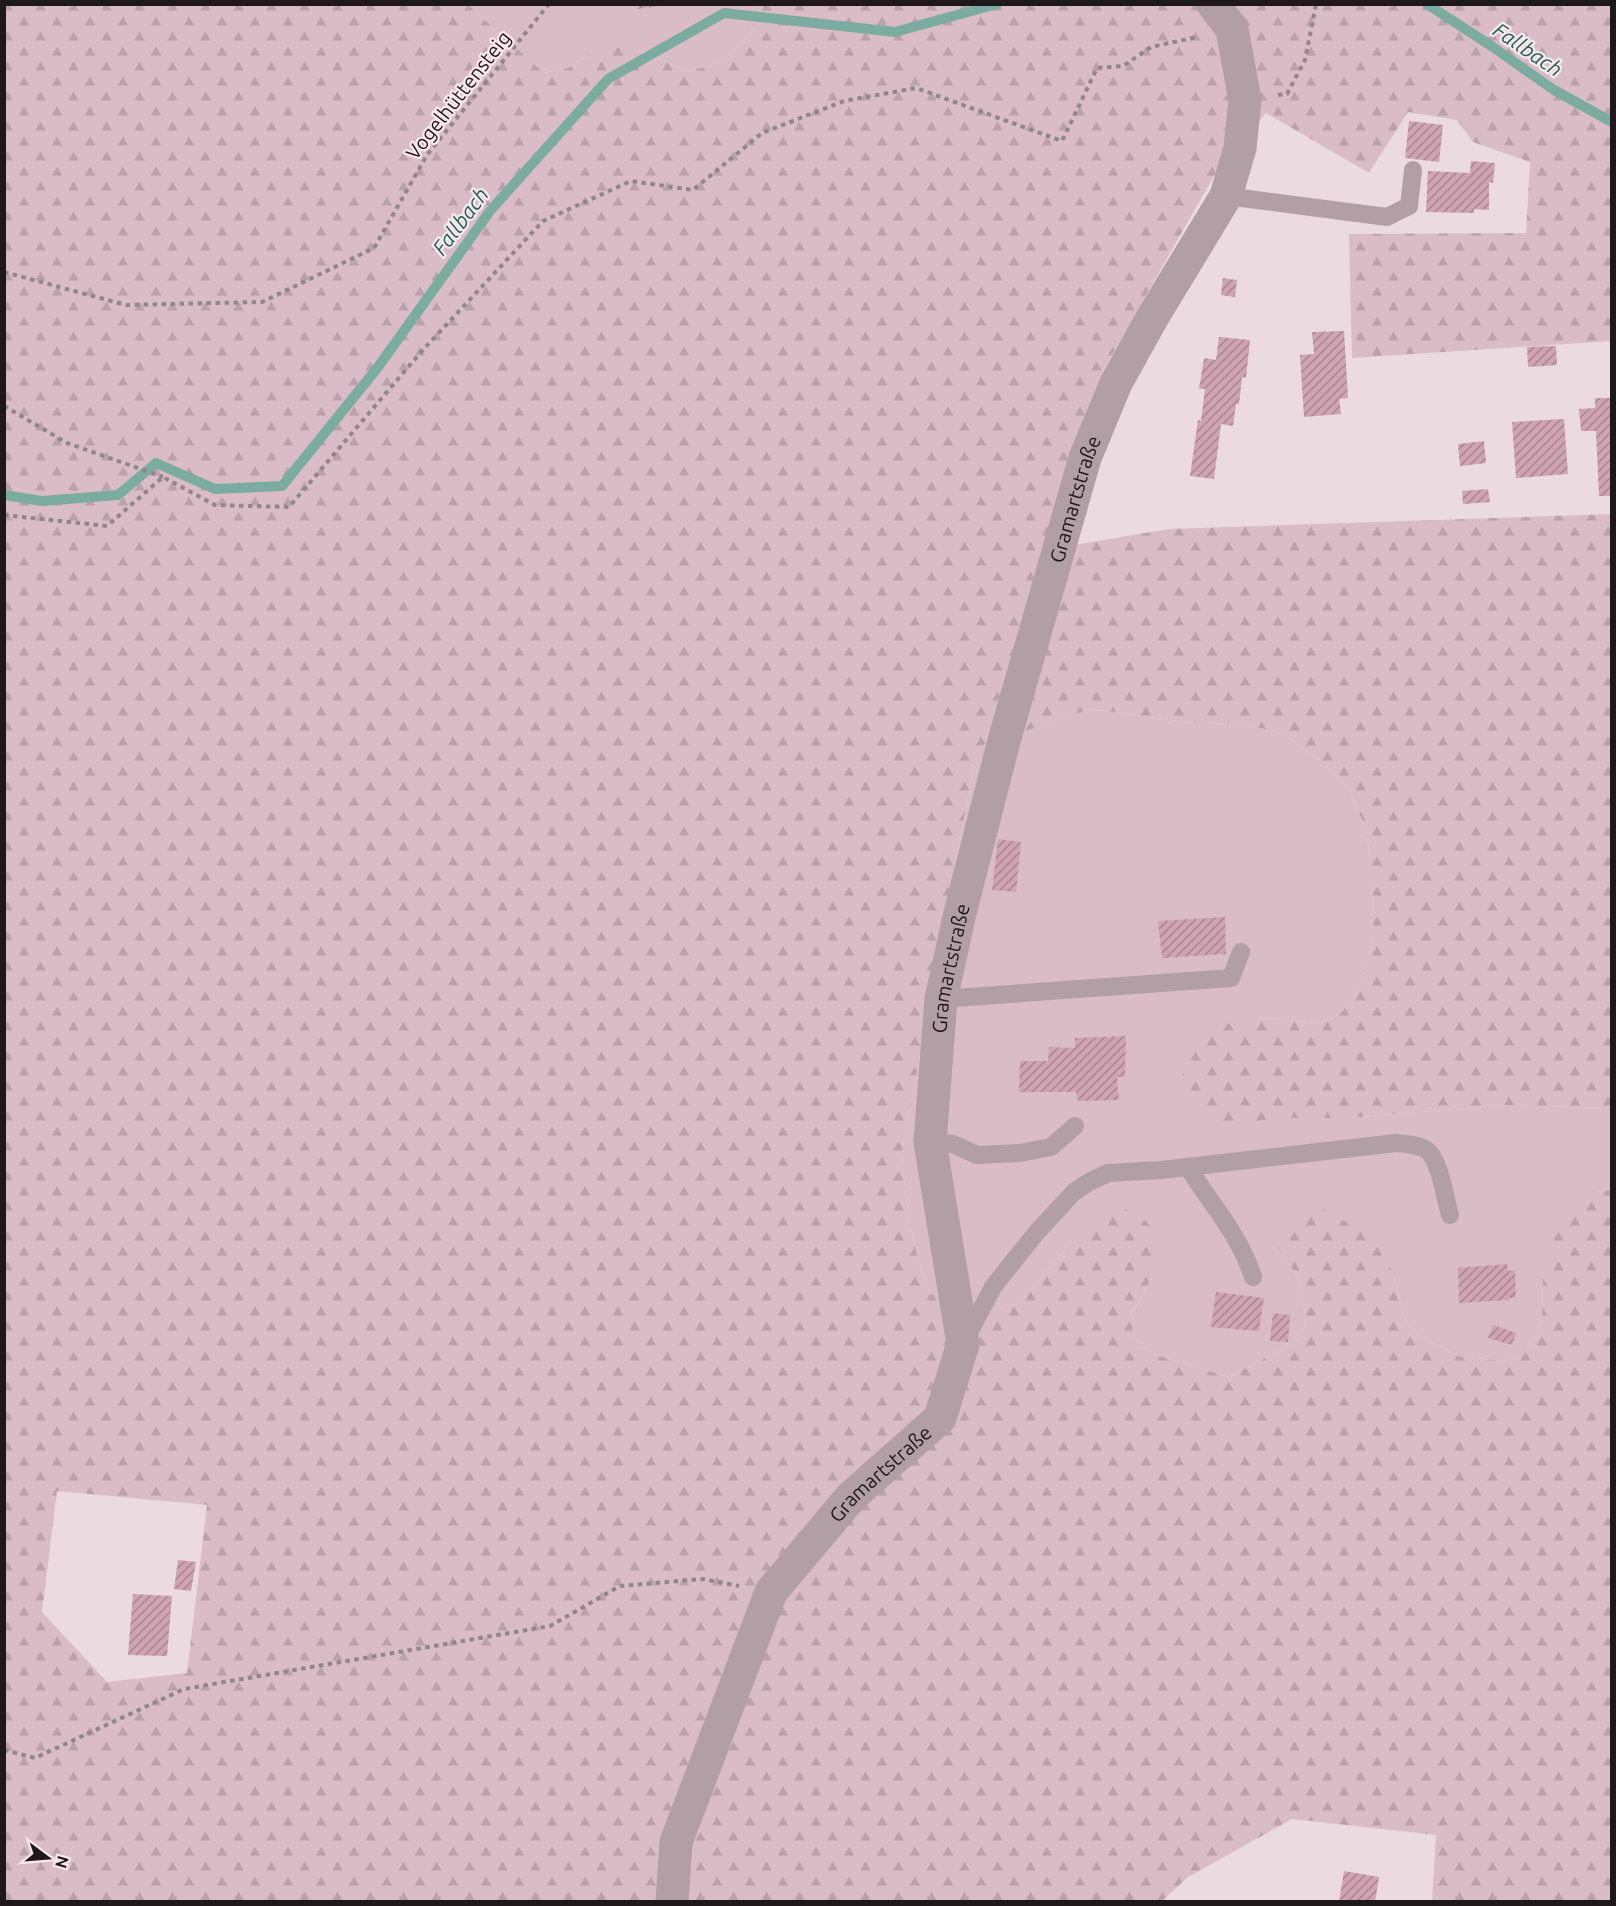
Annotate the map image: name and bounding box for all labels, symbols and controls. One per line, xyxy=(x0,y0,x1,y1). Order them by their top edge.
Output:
water label: Fallbach xyxy=(1489,17,1567,81)
street label: Vogelhüttensteig xyxy=(401,26,515,164)
water label: Fallbach xyxy=(427,183,493,259)
street label: Gramartstraße xyxy=(1044,432,1105,565)
street label: Gramartstraße xyxy=(927,901,973,1034)
street label: Gramartstraße xyxy=(824,1420,936,1526)
north arrow xyxy=(18,1828,78,1888)
text: N xyxy=(52,1854,73,1870)

